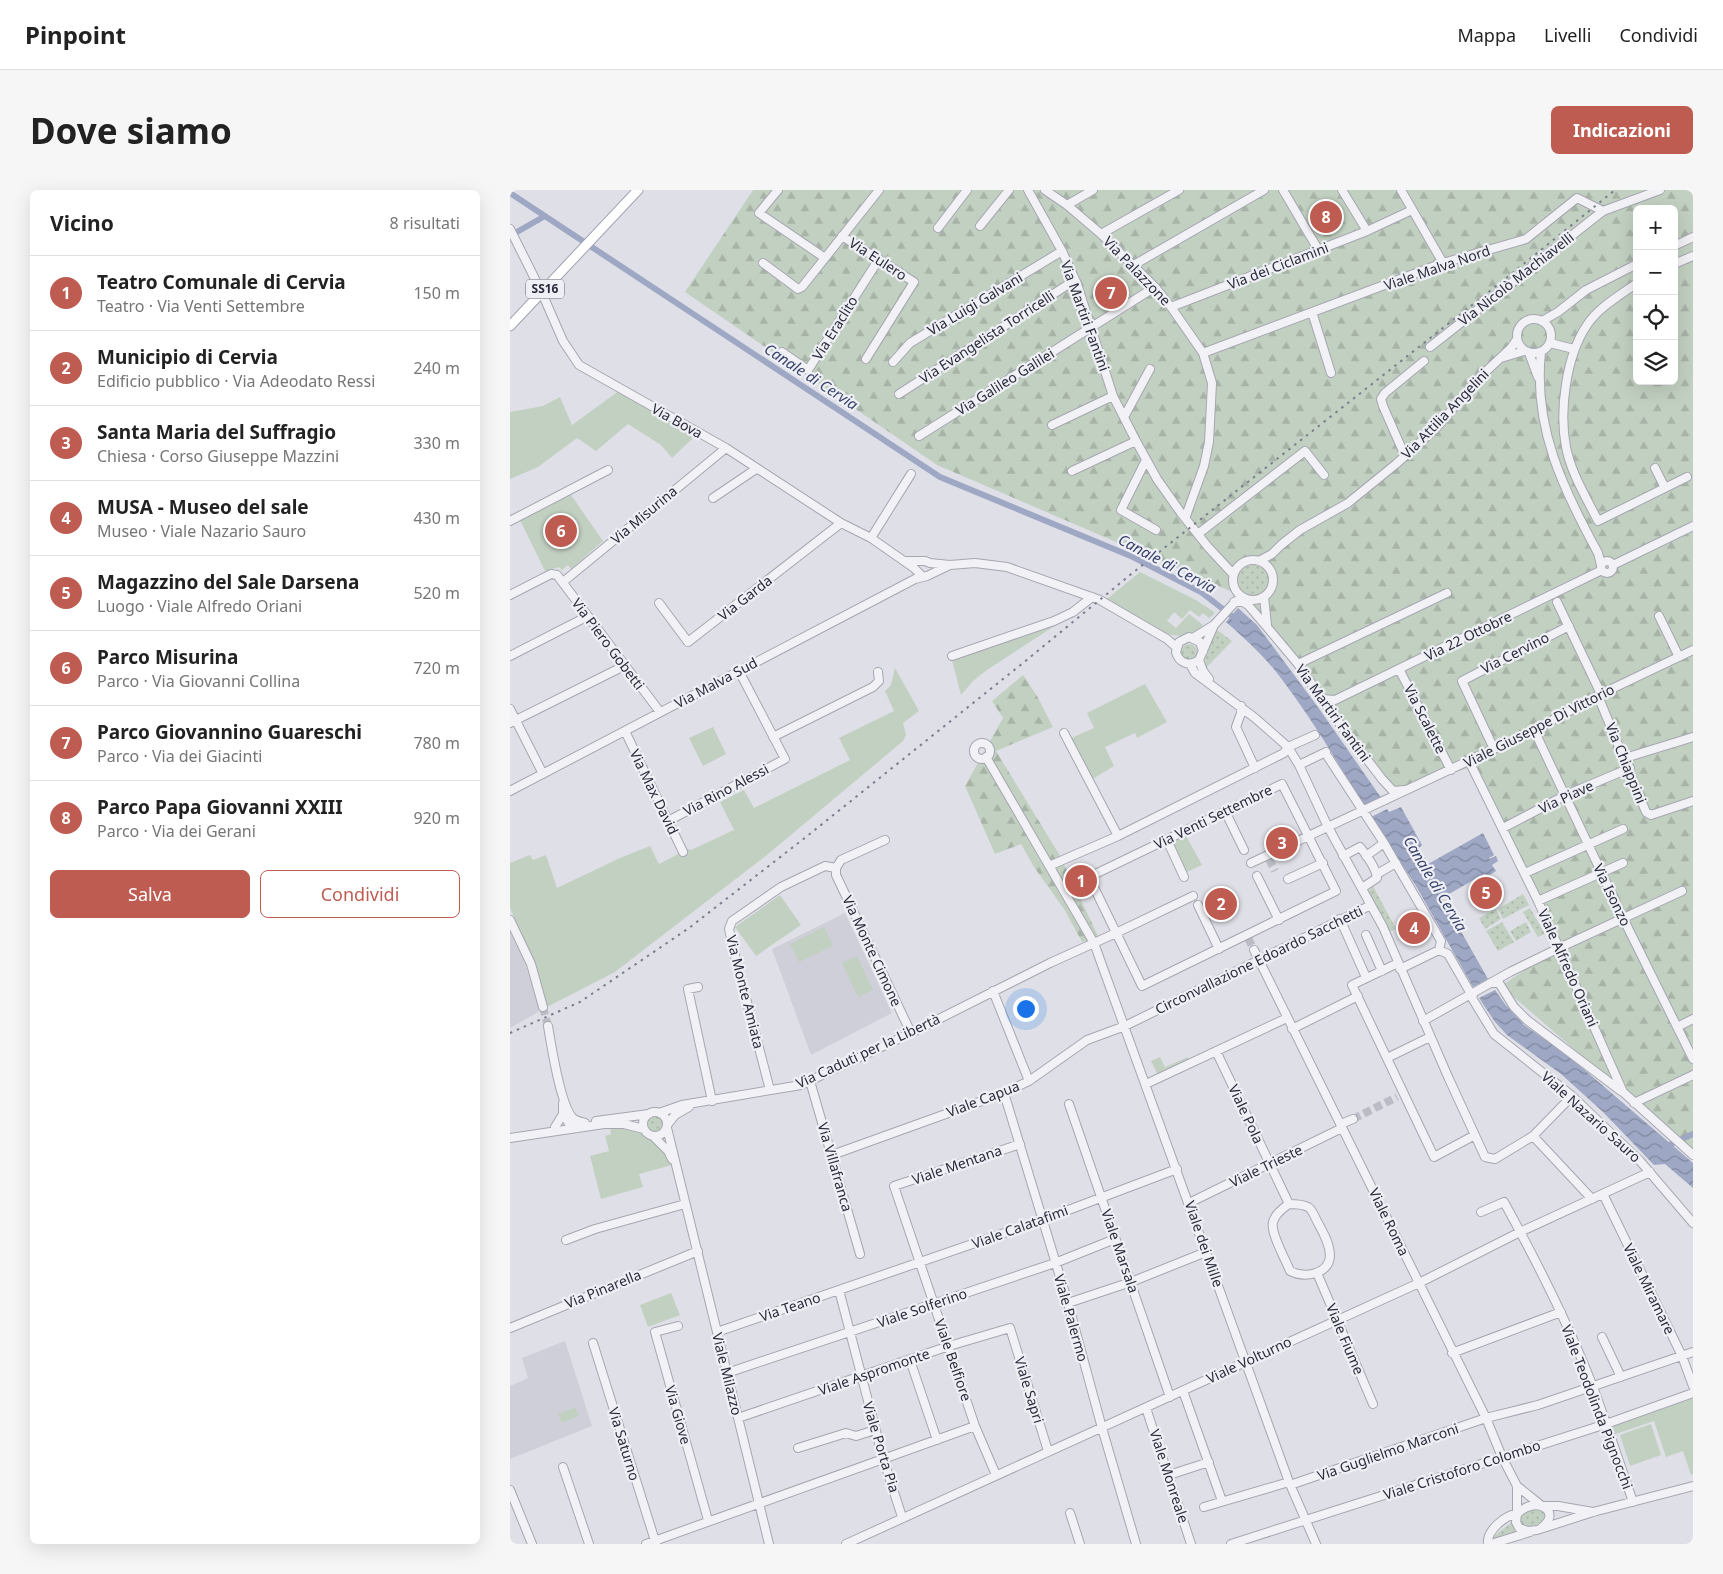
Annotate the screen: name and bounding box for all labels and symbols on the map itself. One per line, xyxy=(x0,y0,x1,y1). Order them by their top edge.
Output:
pin: 8 xyxy=(1310,198,1342,236)
street label: Via Nicolò Machiavelli xyxy=(1454,227,1577,330)
street label: Via Palazzone xyxy=(1099,232,1175,310)
street label: Via Eulero xyxy=(846,233,911,284)
street label: Via dei Ciclamini xyxy=(1225,238,1331,294)
street label: Viale Malva Nord xyxy=(1381,240,1492,295)
street label: Via Martiri Fantini xyxy=(1057,258,1114,374)
street label: Via Luigi Galvani xyxy=(924,268,1026,339)
pin: 7 xyxy=(1095,274,1127,312)
road number: SS16 xyxy=(526,280,564,298)
street label: Via Evangelista Torricelli xyxy=(915,286,1058,388)
street label: Via Eraclito xyxy=(807,292,862,363)
water label: Canale di Cervia xyxy=(761,338,863,414)
street label: Via Galileo Galilei xyxy=(952,344,1058,420)
street label: Via Attilia Angelini xyxy=(1397,364,1493,463)
street label: Via Bova xyxy=(648,399,706,442)
street label: Via Misurina xyxy=(607,481,681,548)
pin: 6 xyxy=(545,512,577,550)
water label: Canale di Cervia xyxy=(1115,529,1220,597)
street label: Via Garda xyxy=(714,571,776,625)
street label: Via Piero Gobetti xyxy=(568,594,649,693)
street label: Via 22 Ottobre xyxy=(1421,606,1515,665)
street label: Via Cervino xyxy=(1478,627,1552,678)
street label: Via Malva Sud xyxy=(671,653,761,712)
street label: Via Martiri Fantini xyxy=(1292,660,1375,765)
street label: Viale Giuseppe Di Vittorio xyxy=(1460,679,1617,772)
street label: Via Scalette xyxy=(1400,681,1451,757)
street label: Via Chiappini xyxy=(1602,720,1651,806)
street label: Via Max David xyxy=(626,746,683,838)
street label: Via Rino Alessi xyxy=(680,759,772,820)
street label: Via Piave xyxy=(1535,776,1596,818)
street label: Via Venti Settembre xyxy=(1151,780,1275,853)
pin: 3 xyxy=(1266,824,1298,862)
water label: Canale di Cervia xyxy=(1399,832,1472,935)
street label: Via Isonzo xyxy=(1589,860,1636,929)
pin: 1 xyxy=(1065,862,1097,900)
pin: 5 xyxy=(1470,874,1502,912)
pin: 2 xyxy=(1205,885,1237,923)
street label: Via Monte Cimone xyxy=(838,892,907,1009)
street label: Circonvallazione Edoardo Sacchetti xyxy=(1152,901,1366,1018)
street label: Viale Alfredo Oriani xyxy=(1534,906,1603,1030)
pin: 4 xyxy=(1398,909,1430,947)
street label: Via Monte Amiata xyxy=(722,933,769,1051)
your location xyxy=(1013,996,1039,1022)
street label: Via Caduti per la Libertà xyxy=(793,1009,943,1092)
street label: Viale Nazario Sauro xyxy=(1538,1067,1645,1166)
street label: Viale Capua xyxy=(944,1076,1022,1121)
street label: Viale Pola xyxy=(1224,1081,1268,1147)
street label: Via Villafranca xyxy=(814,1120,857,1214)
street label: Viale Mentana xyxy=(909,1140,1004,1189)
street label: Viale Trieste xyxy=(1226,1140,1306,1191)
street label: Viale Roma xyxy=(1365,1185,1414,1259)
street label: Viale dei Mille xyxy=(1181,1198,1228,1290)
street label: Viale Calatafimi xyxy=(969,1200,1071,1253)
street label: Viale Marsala xyxy=(1097,1206,1144,1295)
street label: Viale Miramare xyxy=(1619,1240,1680,1338)
street label: Via Pinarella xyxy=(562,1265,644,1312)
street label: Viale Palermo xyxy=(1050,1272,1093,1364)
street label: Viale Solferino xyxy=(874,1283,969,1332)
street label: Via Teano xyxy=(757,1287,823,1326)
street label: Viale Fiume xyxy=(1322,1300,1369,1377)
street label: Viale Belfiore xyxy=(931,1316,976,1404)
street label: Viale Teodolinda Pignocchi xyxy=(1557,1322,1638,1492)
street label: Viale Milazzo xyxy=(708,1331,747,1417)
street label: Viale Volturno xyxy=(1203,1332,1294,1388)
street label: Viale Aspromonte xyxy=(816,1344,932,1399)
street label: Viale Sapri xyxy=(1010,1354,1049,1425)
street label: Via Giove xyxy=(661,1383,696,1447)
street label: Viale Porta Pia xyxy=(859,1399,904,1495)
street label: Via Saturno xyxy=(604,1405,645,1483)
street label: Via Guglielmo Marconi xyxy=(1315,1418,1461,1485)
street label: Viale Monreale xyxy=(1145,1427,1194,1525)
street label: Viale Cristoforo Colombo xyxy=(1381,1435,1543,1504)

